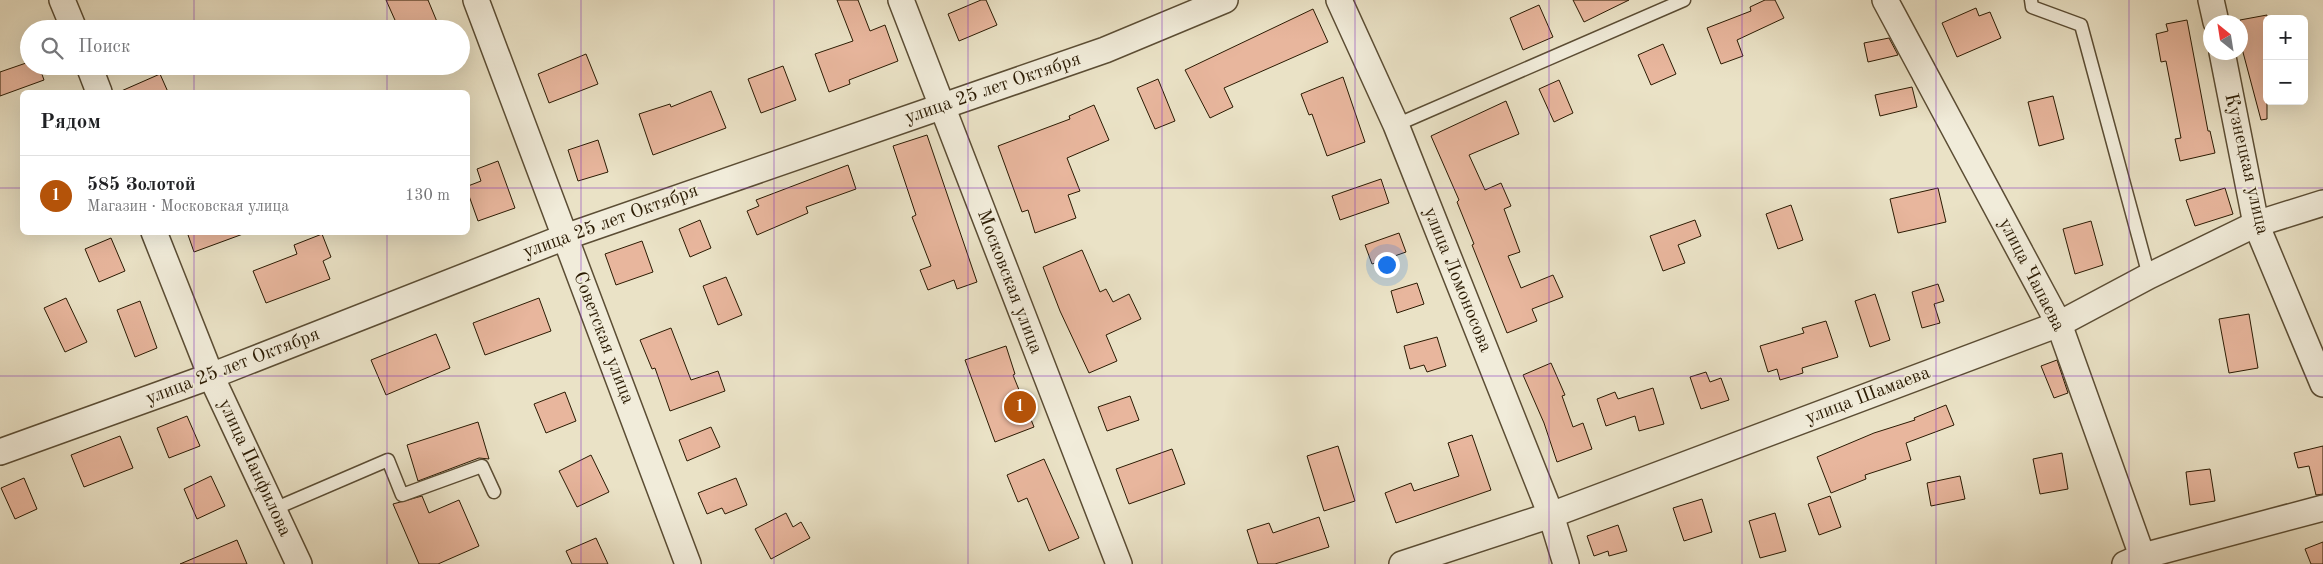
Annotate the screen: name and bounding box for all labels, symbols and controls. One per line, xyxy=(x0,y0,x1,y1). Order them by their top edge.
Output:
north arrow xyxy=(2203,15,2248,60)
map controls xyxy=(2263,15,2308,105)
button: + xyxy=(2263,15,2308,60)
search box xyxy=(20,20,470,75)
icon: search xyxy=(38,34,66,62)
text: Поиск xyxy=(78,38,130,57)
street label: улица 25 лет Октября xyxy=(903,50,1084,128)
button: − xyxy=(2263,60,2308,105)
street label: Кузнецкая улица xyxy=(2220,91,2272,237)
text: Рядом xyxy=(40,112,101,133)
text: 585 Золотой xyxy=(87,176,196,195)
street label: улица 25 лет Октября xyxy=(521,181,701,263)
text: 1 xyxy=(51,188,61,204)
text: 130 m xyxy=(405,188,450,204)
text: Магазин · Московская улица xyxy=(87,199,289,215)
street label: улица Ломоносова xyxy=(1419,205,1495,356)
street label: Московская улица xyxy=(973,207,1045,357)
street label: улица Чапаева xyxy=(1994,215,2068,335)
your location xyxy=(1374,252,1400,278)
street label: Советская улица xyxy=(569,269,637,407)
street label: улица 25 лет Октября xyxy=(143,325,323,409)
street label: улица Шамаева xyxy=(1803,363,1934,428)
pin: 1 xyxy=(1004,388,1036,426)
street label: улица Панфилова xyxy=(214,396,294,540)

